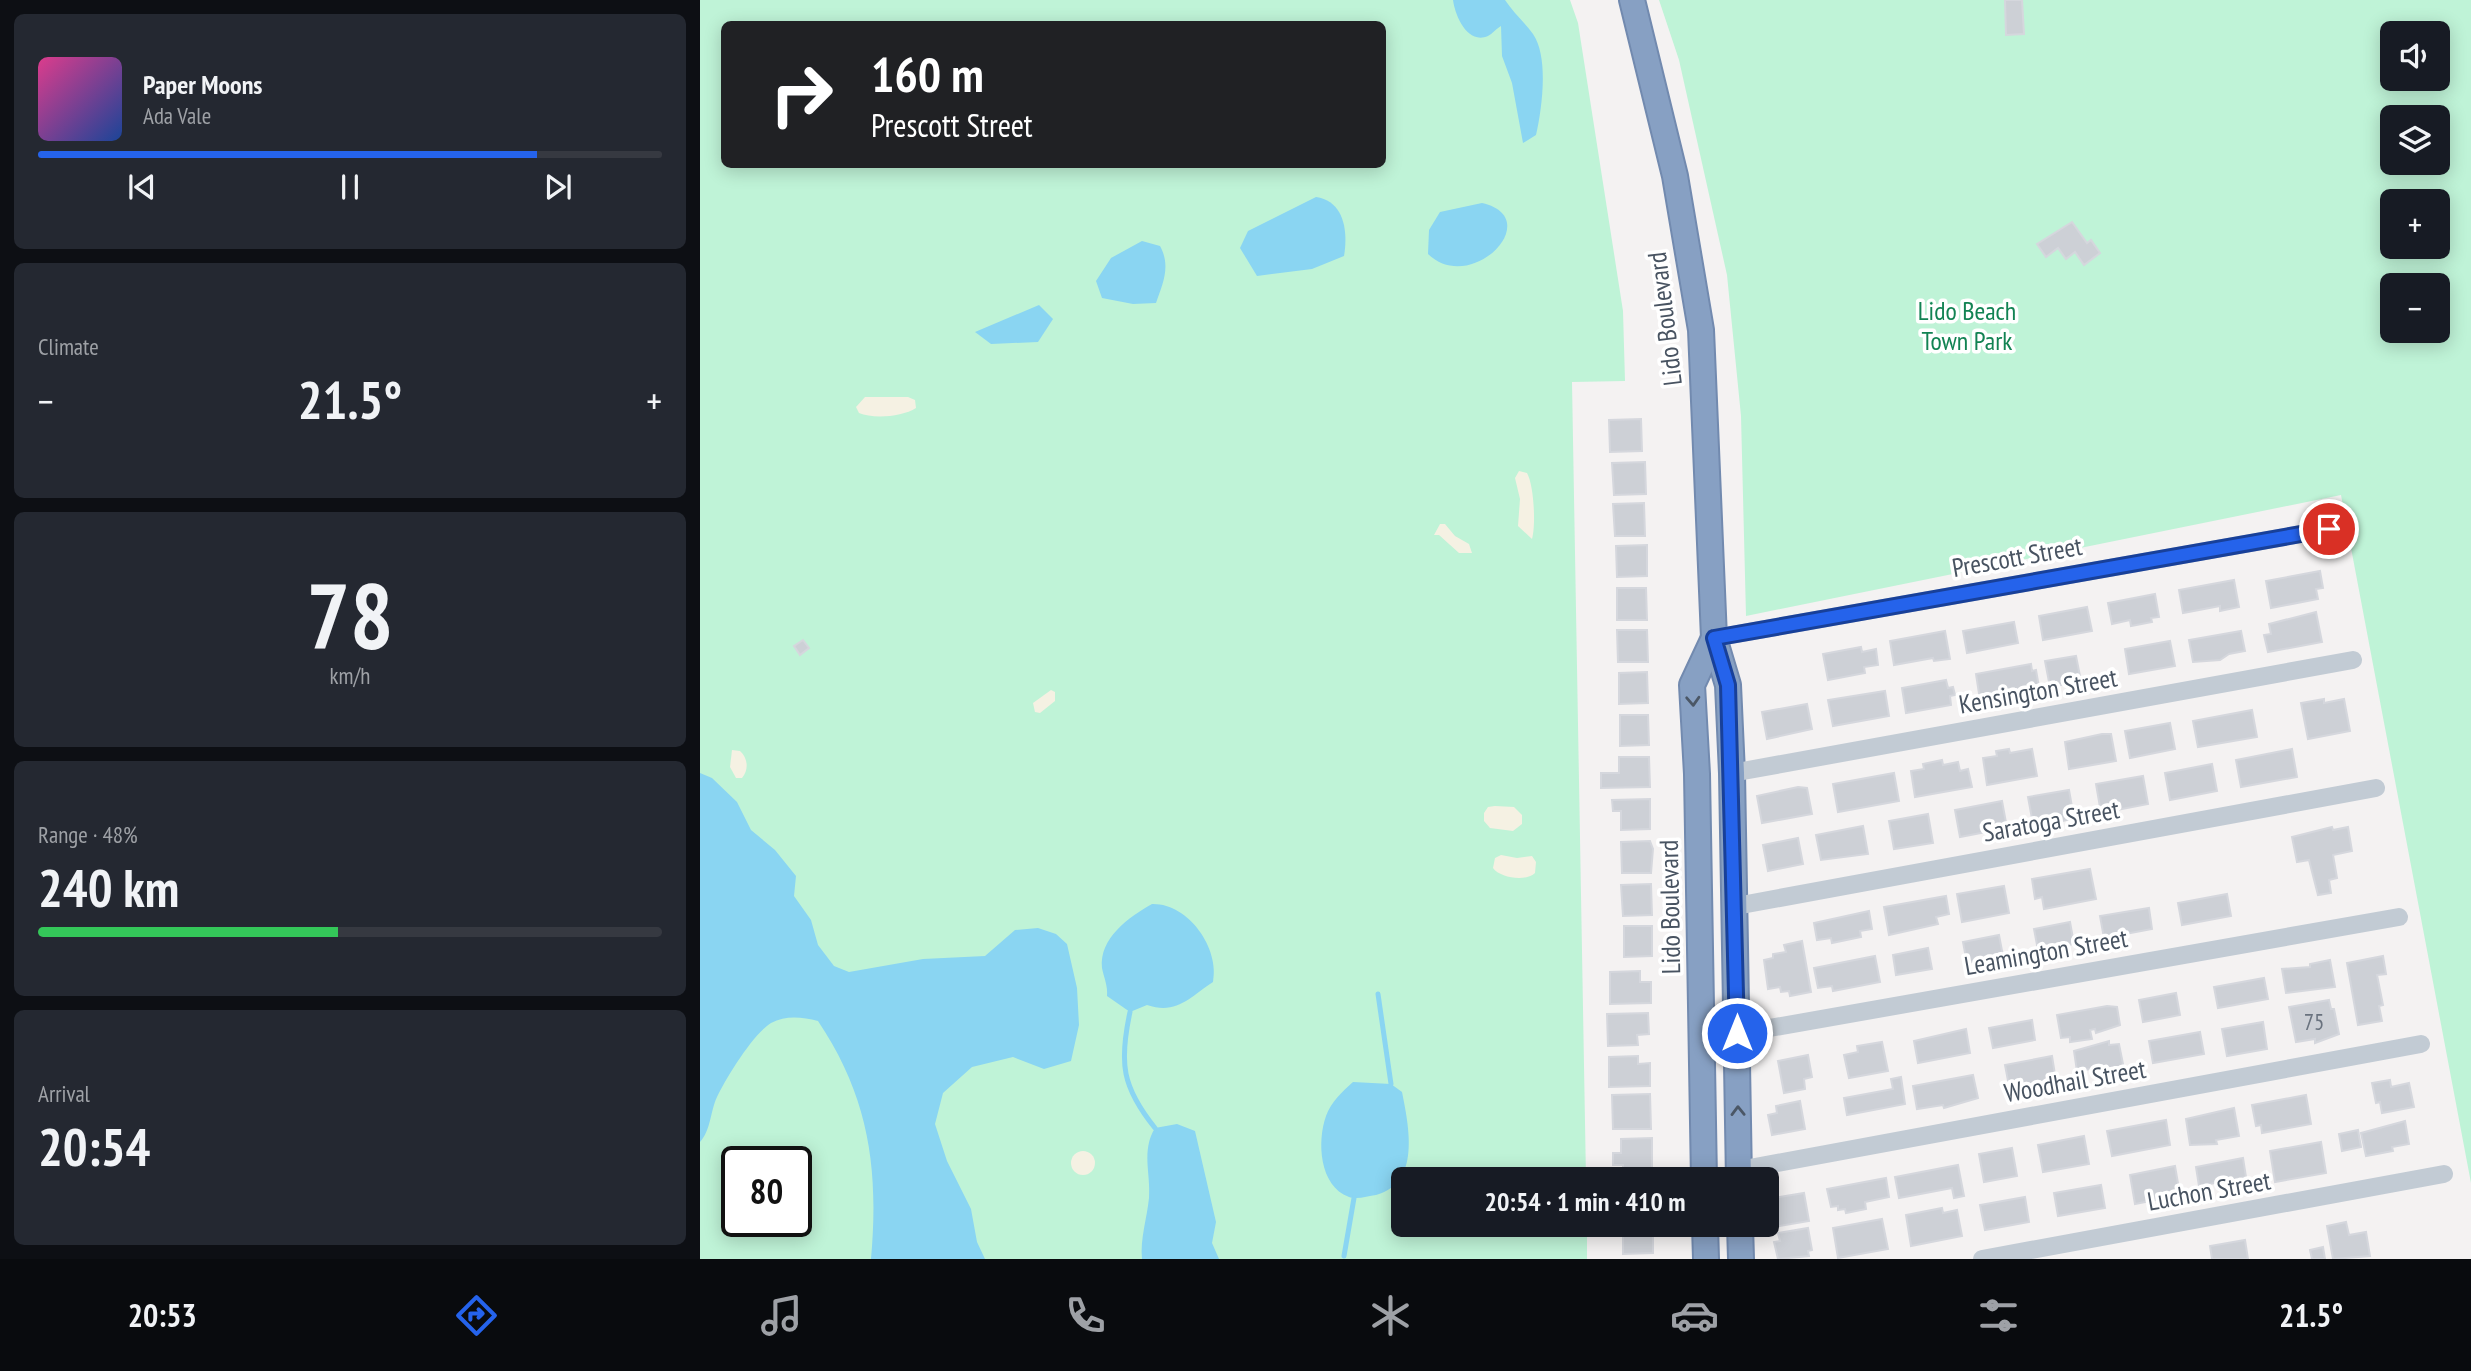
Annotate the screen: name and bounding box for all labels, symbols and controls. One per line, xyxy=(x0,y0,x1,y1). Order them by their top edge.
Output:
map controls xyxy=(2380,21,2450,343)
button: sound xyxy=(2380,21,2450,91)
text: 160 m xyxy=(871,42,984,106)
icon: right xyxy=(756,49,847,140)
text: Paper Moons xyxy=(143,68,262,101)
text: Ada Vale xyxy=(143,101,211,130)
text: Prescott Street xyxy=(871,104,1033,146)
button: layers xyxy=(2380,105,2450,175)
icon: previous xyxy=(123,168,161,206)
icon: pause xyxy=(331,168,369,206)
icon: next xyxy=(539,168,577,206)
button: + xyxy=(2380,189,2450,259)
street label: Lido Boulevard xyxy=(1640,250,1689,388)
button: − xyxy=(2380,273,2450,343)
park label: Lido Beach Town Park xyxy=(1918,294,2016,357)
text: Climate xyxy=(38,332,99,361)
text: 21.5° xyxy=(298,366,402,433)
text: − xyxy=(38,376,54,425)
text: + xyxy=(646,376,662,425)
pin xyxy=(2299,499,2359,559)
icon: arrive xyxy=(2310,510,2348,548)
street label: Prescott Street xyxy=(1949,529,2084,584)
text: 78 xyxy=(307,556,394,674)
street label: Kensington Street xyxy=(1956,660,2120,721)
text: km/h xyxy=(330,661,370,690)
one-way arrow xyxy=(1685,696,1700,707)
street label: Saratoga Street xyxy=(1980,792,2122,849)
text: Range · 48% xyxy=(38,820,138,849)
street label: Lido Boulevard xyxy=(1652,840,1687,974)
text: 240 km xyxy=(38,854,179,921)
street label: Leamington Street xyxy=(1962,921,2130,982)
position arrow xyxy=(1700,996,1774,1070)
house number: 75 xyxy=(2304,1007,2324,1036)
street label: Woodhail Street xyxy=(2002,1052,2148,1109)
text: Arrival xyxy=(38,1079,90,1108)
one-way arrow xyxy=(1730,1106,1746,1116)
text: 20:54 xyxy=(38,1113,150,1180)
speed limit sign: 80 xyxy=(721,1146,812,1237)
street label: Luchon Street xyxy=(2145,1163,2273,1218)
text: 20:54 · 1 min · 410 m xyxy=(1485,1185,1685,1218)
icon: directions xyxy=(452,1291,501,1340)
icon: music xyxy=(757,1291,806,1340)
icon: phone xyxy=(1061,1291,1110,1340)
icon: climate xyxy=(1366,1291,1415,1340)
icon: car xyxy=(1670,1291,1719,1340)
icon: filters xyxy=(1974,1291,2023,1340)
text: 20:53 xyxy=(128,1294,197,1336)
text: 21.5° xyxy=(2279,1294,2343,1336)

